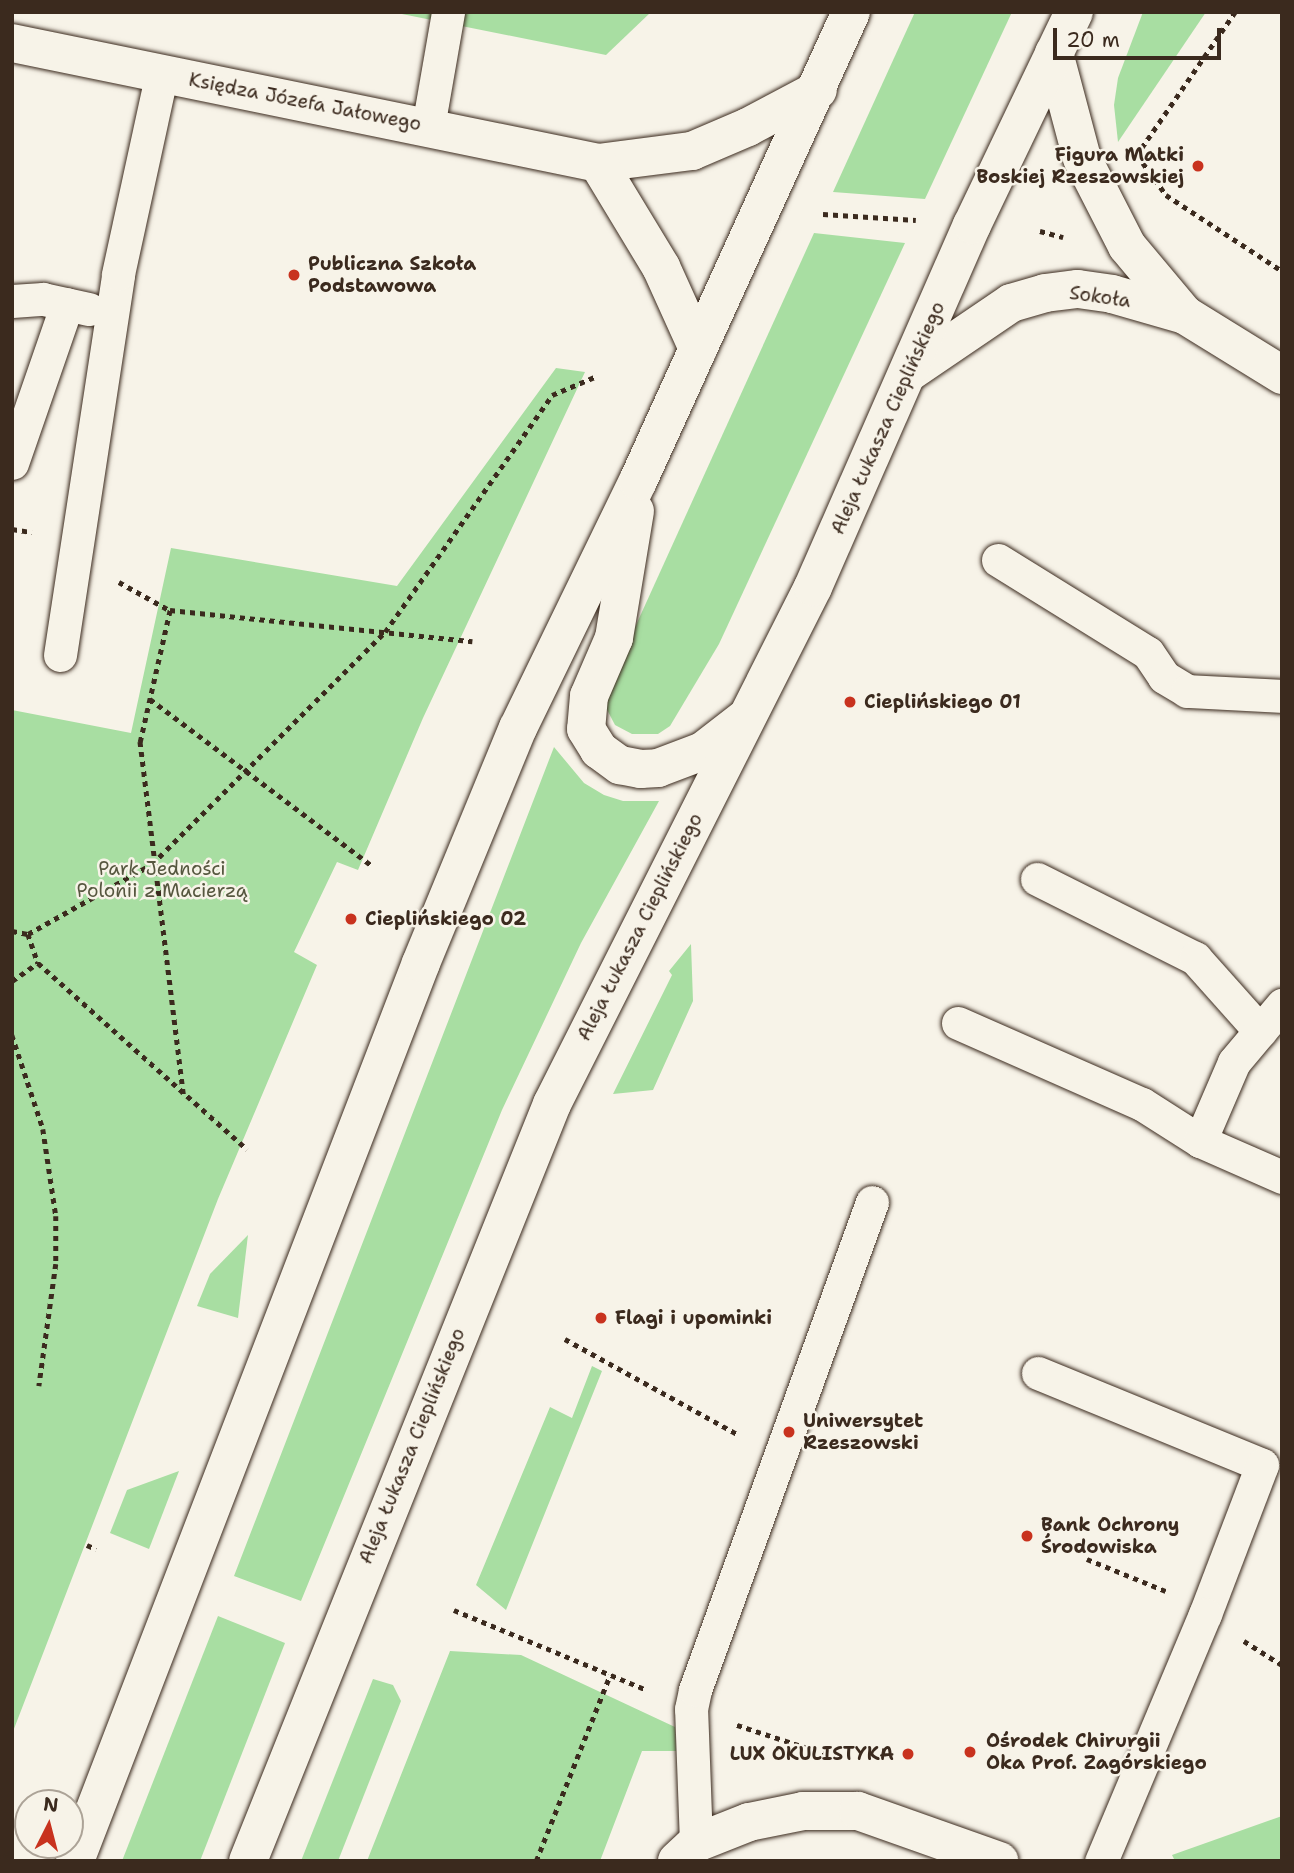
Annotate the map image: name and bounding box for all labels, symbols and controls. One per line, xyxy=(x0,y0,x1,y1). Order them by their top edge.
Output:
scale bar xyxy=(1056,14,1224,58)
text: 20 m xyxy=(1066,26,1120,54)
street label: Księdza Józefa Jałowego xyxy=(187,68,423,136)
place label: Figura Matki Boskiej Rzeszowskiej xyxy=(976,144,1184,188)
marker: Figura Matki Boskiej Rzeszowskiej xyxy=(1190,158,1206,174)
place label: Publiczna Szkoła Podstawowa xyxy=(308,253,476,297)
marker: Publiczna Szkoła Podstawowa xyxy=(286,267,302,283)
street label: Sokoła xyxy=(1068,281,1132,313)
street label: Aleja Łukasza Cieplińskiego xyxy=(826,298,950,538)
place label: Cieplińskiego 01 xyxy=(864,691,1021,713)
marker: Cieplińskiego 01 xyxy=(842,694,858,710)
street label: Aleja Łukasza Cieplińskiego xyxy=(573,809,707,1045)
park label: Park Jedności Polonii z Macierzą xyxy=(77,858,247,902)
place label: Cieplińskiego 02 xyxy=(365,908,526,930)
marker: Cieplińskiego 02 xyxy=(343,911,359,927)
place label: Flagi i upominki xyxy=(615,1307,772,1329)
marker: Flagi i upominki xyxy=(593,1310,609,1326)
street label: Aleja Łukasza Cieplińskiego xyxy=(354,1325,470,1567)
place label: Uniwersytet Rzeszowski xyxy=(803,1410,923,1454)
marker: Uniwersytet Rzeszowski xyxy=(781,1424,797,1440)
place label: Bank Ochrony Środowiska xyxy=(1041,1514,1179,1558)
marker: Bank Ochrony Środowiska xyxy=(1019,1528,1035,1544)
place label: Ośrodek Chirurgii Oka Prof. Zagórskiego xyxy=(986,1730,1207,1774)
marker: Ośrodek Chirurgii Oka Prof. Zagórskiego xyxy=(960,1742,980,1762)
place label: LUX OKULISTYKA xyxy=(730,1743,894,1765)
marker: LUX OKULISTYKA xyxy=(900,1746,916,1762)
north arrow xyxy=(14,1789,84,1859)
text: N xyxy=(42,1791,60,1818)

